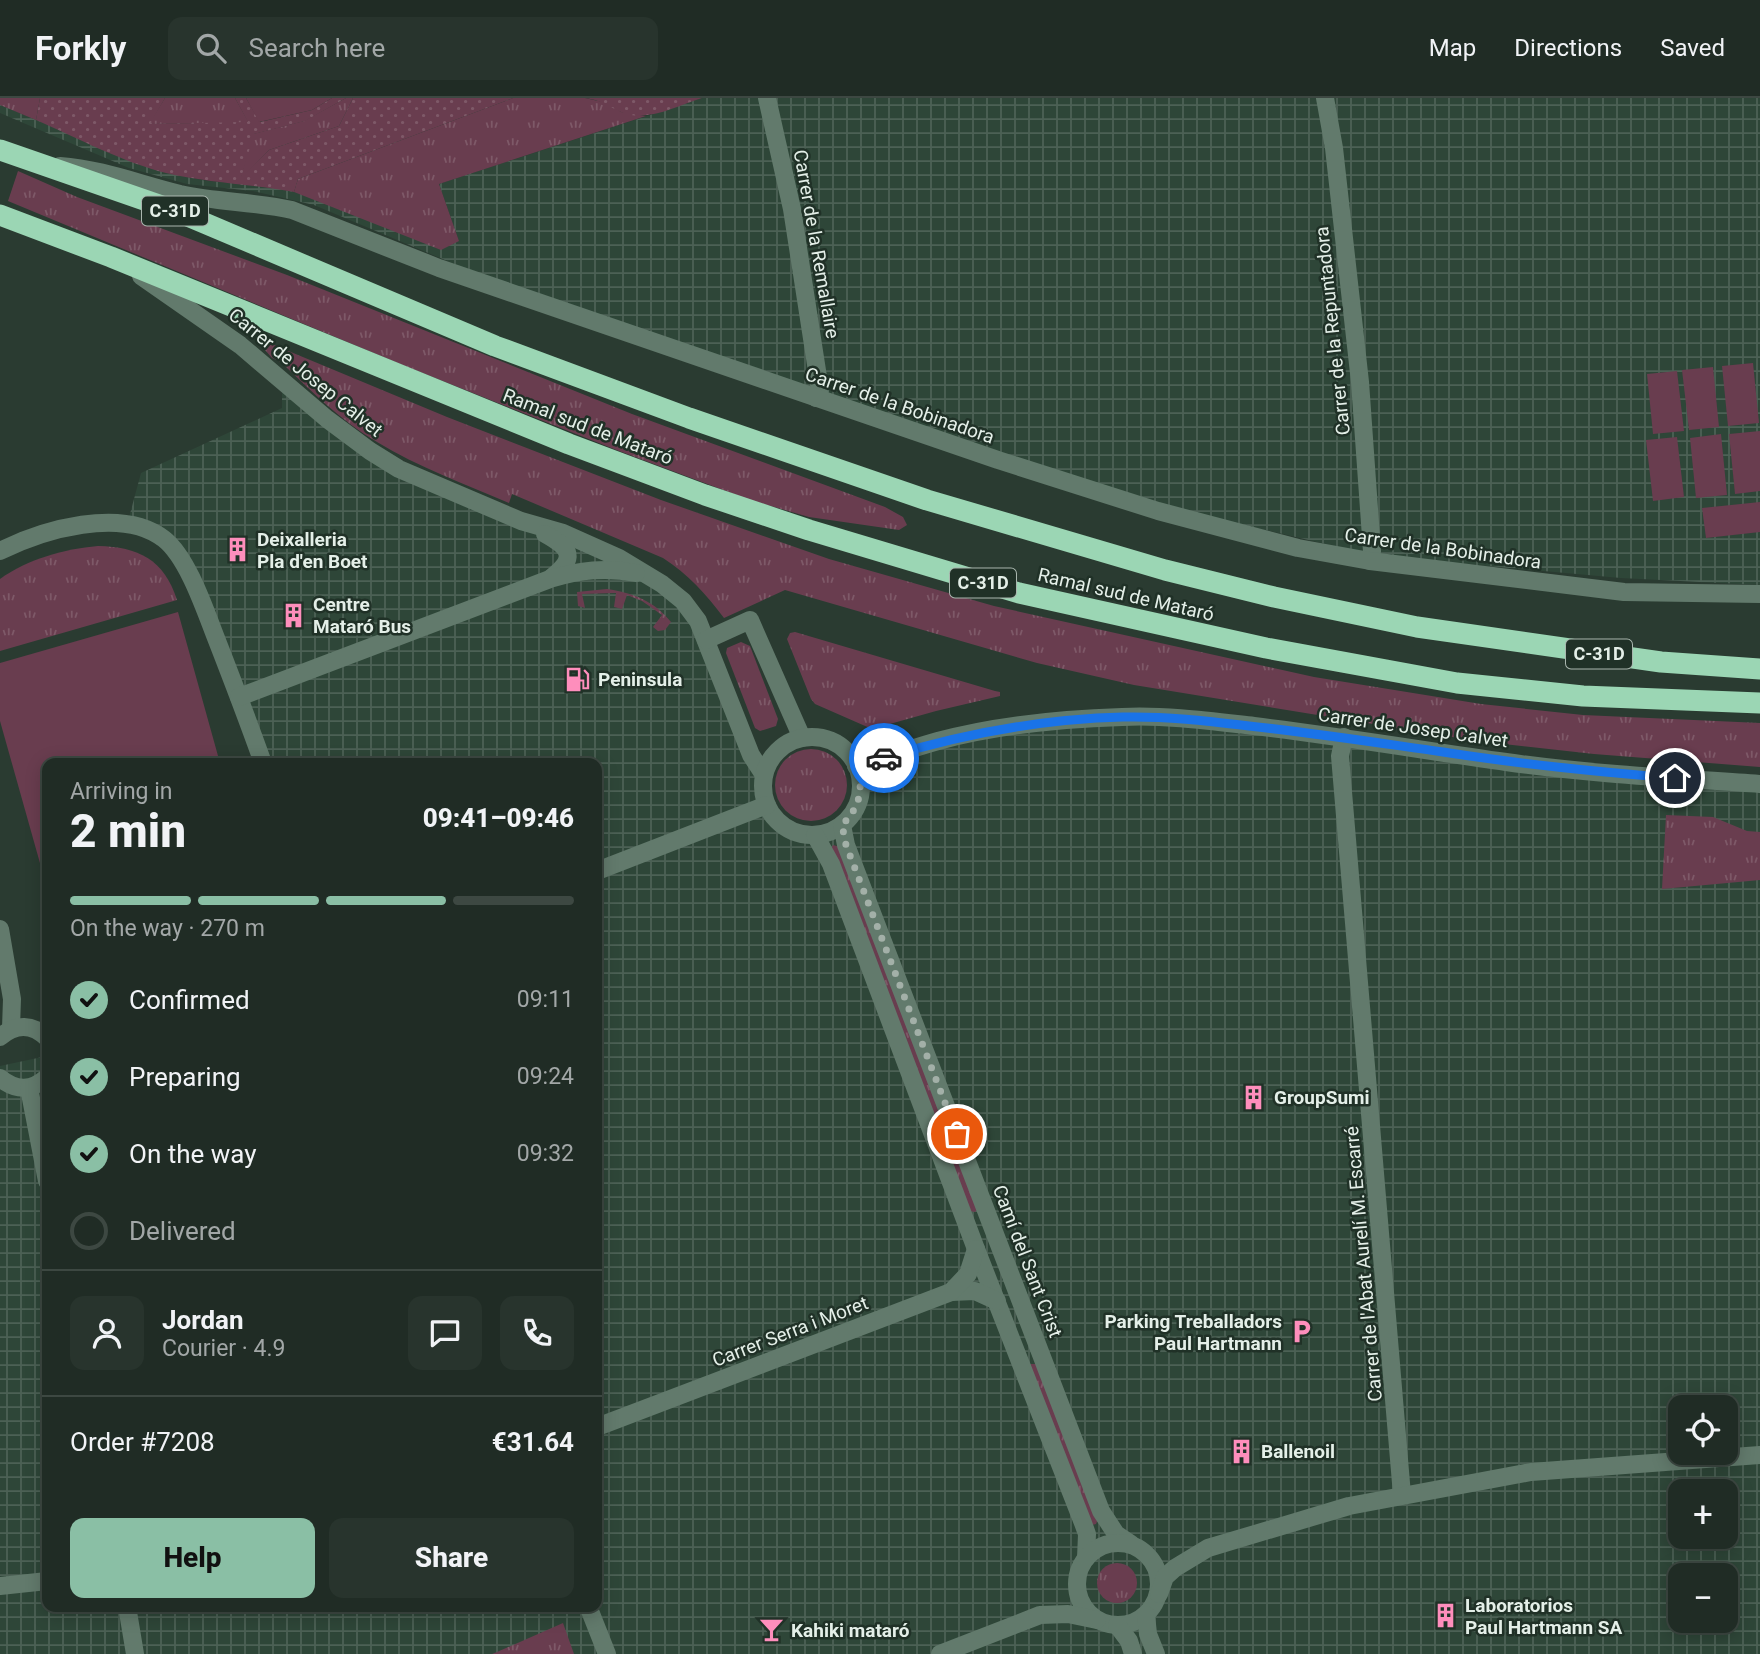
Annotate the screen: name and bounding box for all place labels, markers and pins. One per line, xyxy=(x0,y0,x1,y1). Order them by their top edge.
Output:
place label: Deixalleria Pla d'en Boet xyxy=(257,528,368,573)
building icon: Deixalleria Pla d'en Boet xyxy=(223,536,251,564)
place label: Centre Mataró Bus xyxy=(313,593,411,638)
building icon: Centre Mataró Bus xyxy=(279,601,307,629)
fuel station icon: Peninsula xyxy=(564,665,592,693)
place label: Peninsula xyxy=(598,668,682,691)
pin xyxy=(1645,748,1705,808)
building icon: GroupSumi xyxy=(1240,1083,1268,1111)
place label: GroupSumi xyxy=(1274,1086,1370,1109)
pin xyxy=(927,1104,987,1164)
place label: Parking Treballadors Paul Hartmann xyxy=(1104,1310,1282,1355)
parking icon: Parking Treballadors Paul Hartmann xyxy=(1288,1318,1316,1346)
building icon: Ballenoil xyxy=(1227,1437,1255,1465)
place label: Ballenoil xyxy=(1261,1440,1335,1463)
place label: Laboratorios Paul Hartmann SA xyxy=(1465,1594,1622,1639)
building icon: Laboratorios Paul Hartmann SA xyxy=(1431,1602,1459,1630)
bar icon: Kahiki mataró xyxy=(757,1616,785,1644)
place label: Kahiki mataró xyxy=(791,1619,910,1642)

